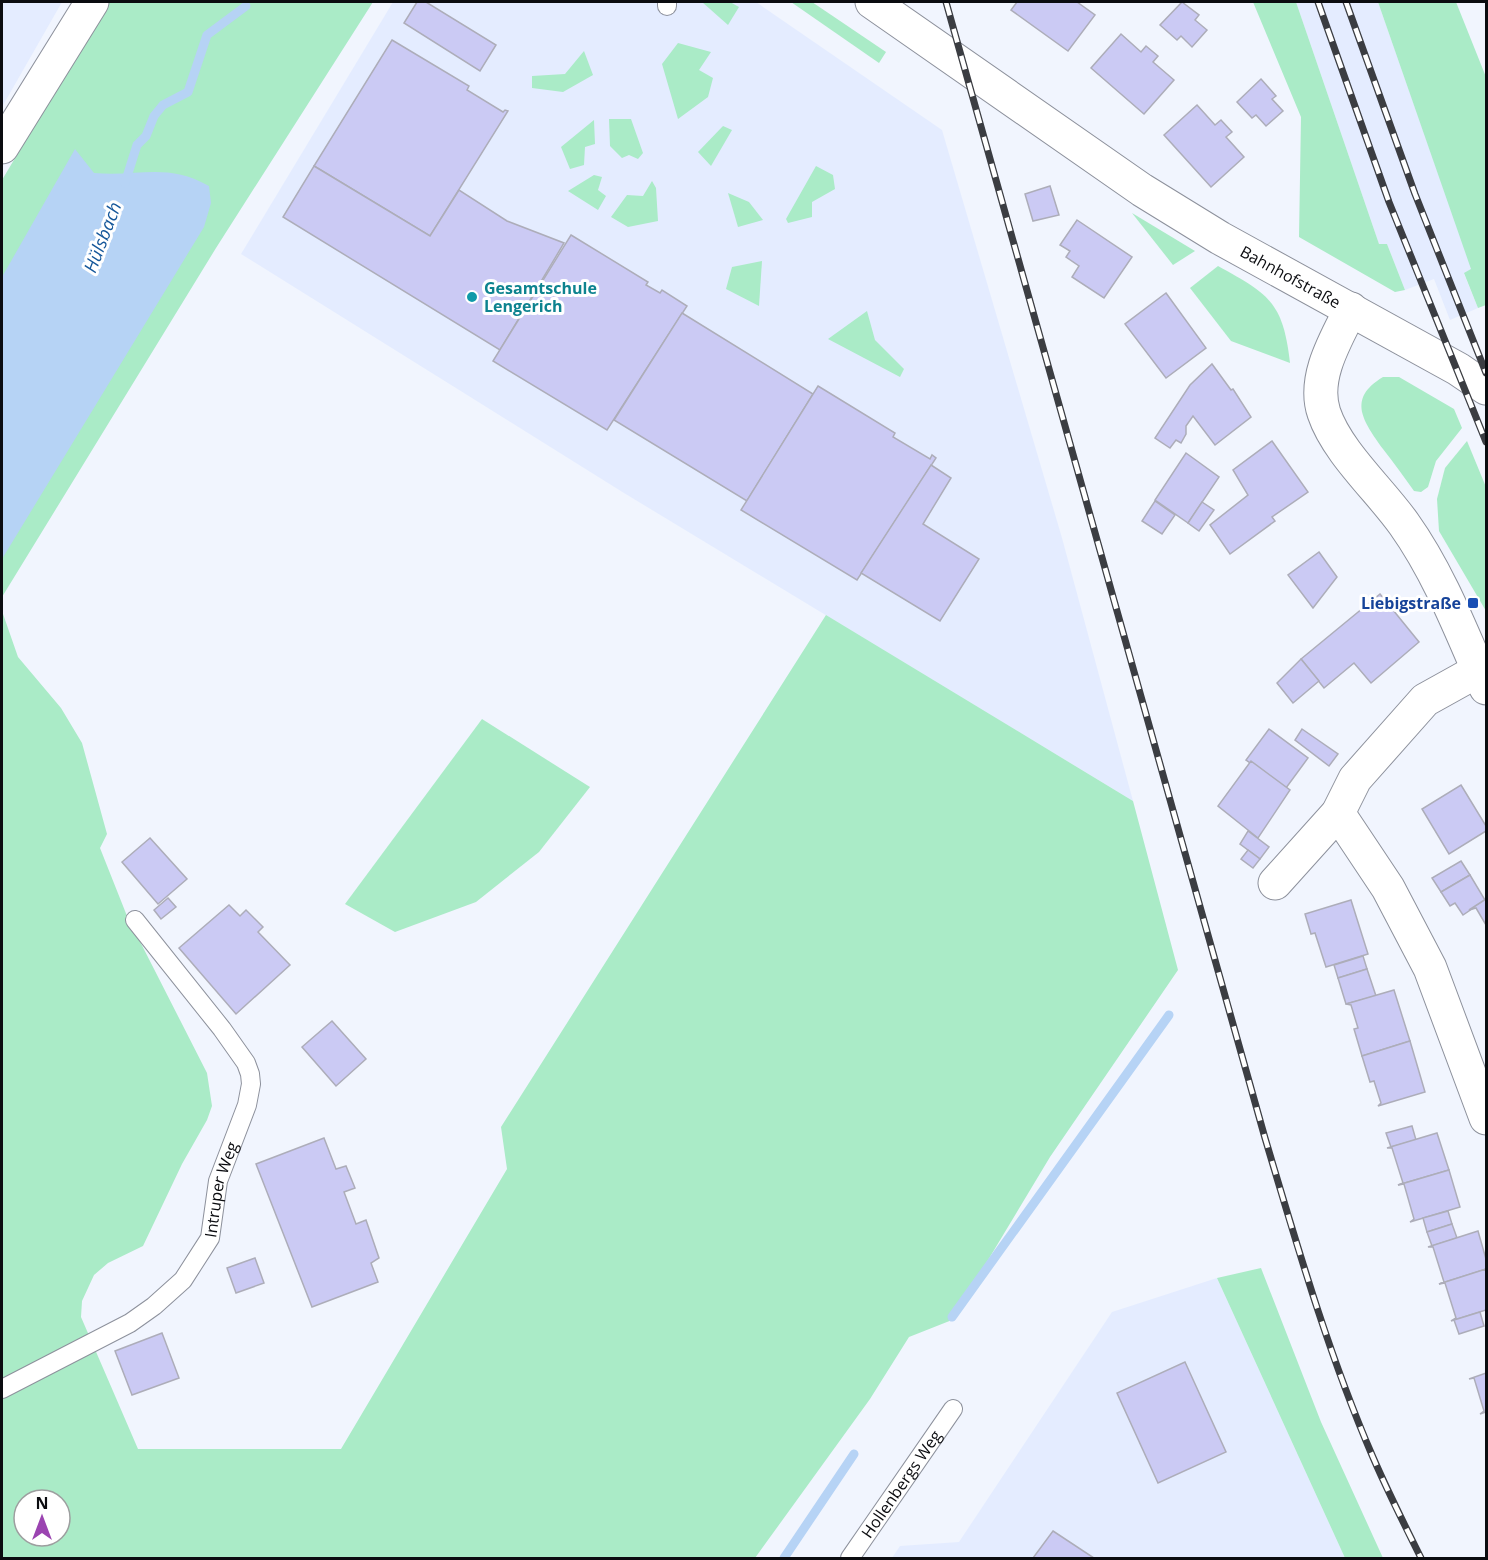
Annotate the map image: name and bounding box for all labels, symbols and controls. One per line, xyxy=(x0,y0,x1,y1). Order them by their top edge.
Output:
water label: Hülsbach xyxy=(78,198,126,276)
street label: Bahnhofstraße xyxy=(1236,240,1345,313)
place label: Gesamtschule Lengerich xyxy=(484,277,597,317)
marker: Gesamtschule Lengerich xyxy=(465,290,479,304)
place label: Liebigstraße xyxy=(1361,592,1461,614)
marker: Liebigstraße xyxy=(1466,596,1480,610)
street label: Intruper Weg xyxy=(199,1138,243,1239)
street label: Hollenbergs Weg xyxy=(856,1425,946,1542)
north arrow xyxy=(12,1488,72,1548)
text: N xyxy=(35,1492,49,1514)

